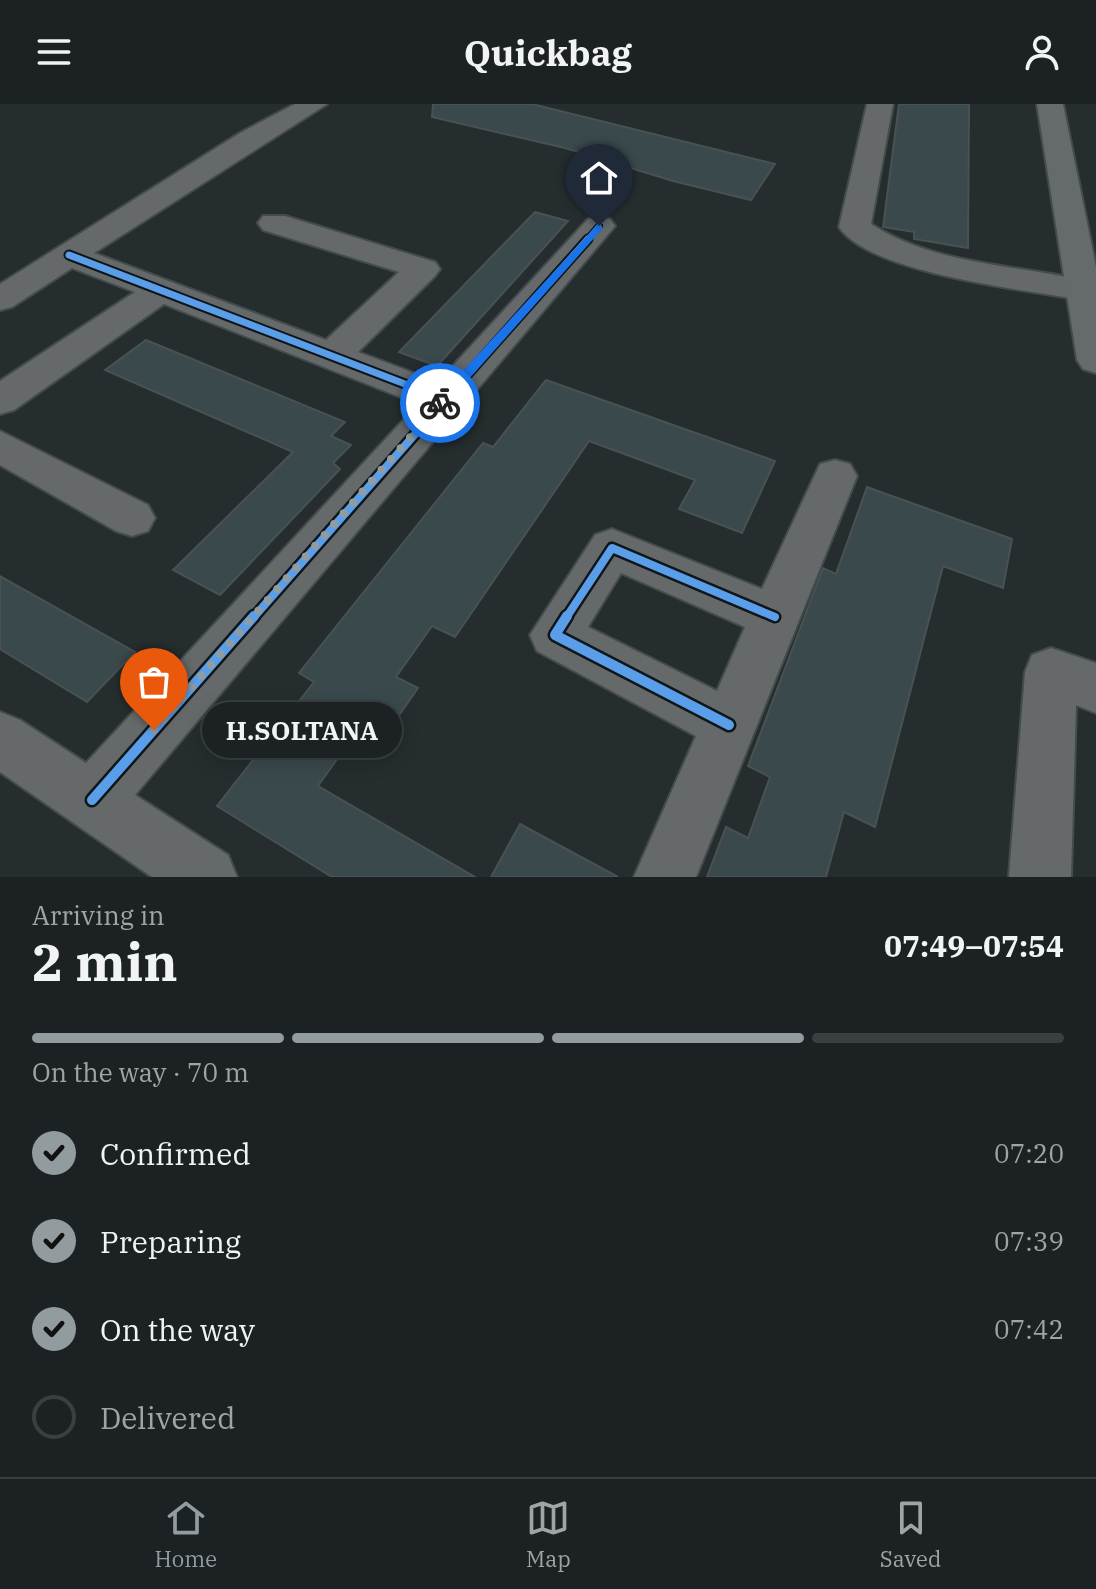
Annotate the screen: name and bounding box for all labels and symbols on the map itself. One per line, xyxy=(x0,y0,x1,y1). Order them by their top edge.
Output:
pin xyxy=(565,144,633,226)
courier xyxy=(400,363,480,443)
pin xyxy=(120,648,188,730)
callout: H.SOLTANA xyxy=(202,702,402,758)

